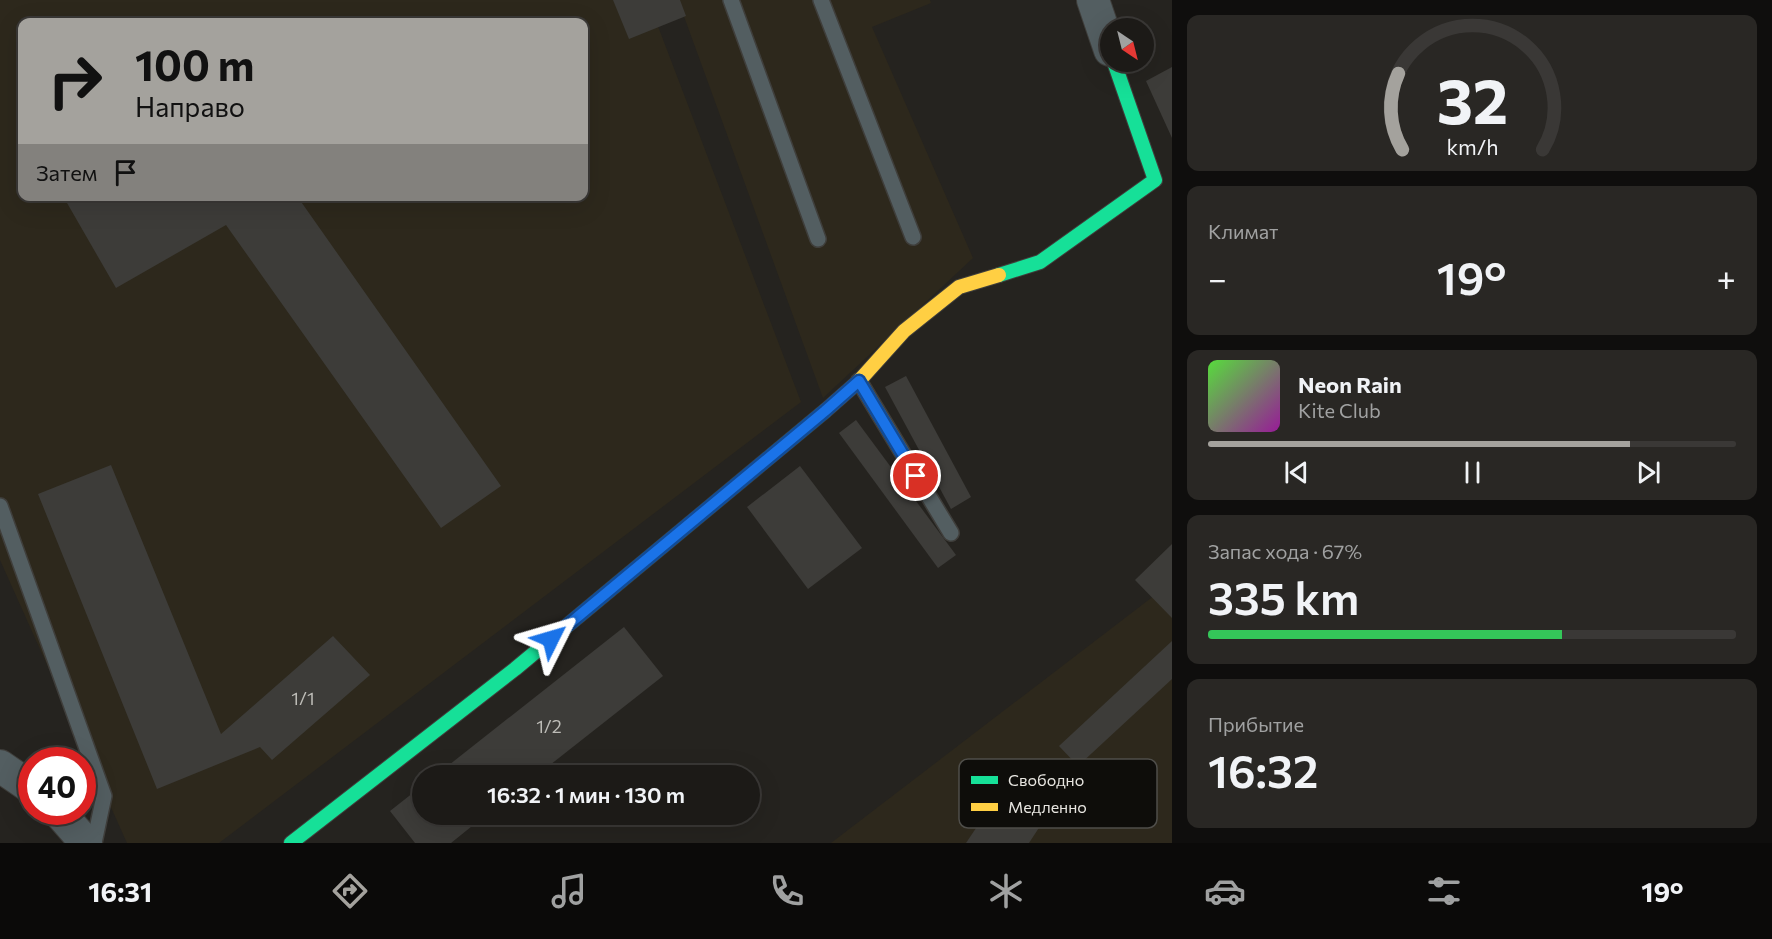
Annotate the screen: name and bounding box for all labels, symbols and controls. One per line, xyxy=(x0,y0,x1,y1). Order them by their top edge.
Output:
north arrow xyxy=(1100,18,1154,72)
map controls xyxy=(1100,18,1154,72)
text: 100 m xyxy=(135,38,255,90)
icon: right xyxy=(36,42,114,120)
text: 32 xyxy=(1436,61,1508,137)
text: Направо xyxy=(135,90,245,123)
text: km/h xyxy=(1446,133,1498,159)
icon: arrive xyxy=(109,156,142,189)
text: Затем xyxy=(36,159,97,186)
text: Климат xyxy=(1208,219,1278,243)
text: 19° xyxy=(1437,249,1506,304)
text: − xyxy=(1208,257,1227,298)
text: + xyxy=(1717,257,1736,298)
text: Neon Rain xyxy=(1298,371,1402,398)
text: Kite Club xyxy=(1298,398,1381,422)
pin xyxy=(890,450,941,501)
icon: previous xyxy=(1280,456,1313,489)
icon: pause xyxy=(1456,456,1489,489)
icon: next xyxy=(1632,456,1665,489)
icon: arrive xyxy=(899,459,932,492)
text: Запас хода · 67% xyxy=(1208,539,1362,563)
text: 335 km xyxy=(1208,569,1359,624)
position arrow xyxy=(519,607,583,671)
house number: 1/1 xyxy=(291,687,315,709)
text: Прибытие xyxy=(1208,712,1304,736)
house number: 1/2 xyxy=(536,715,562,737)
text: 16:32 xyxy=(1208,742,1318,797)
speed limit sign: 40 xyxy=(18,747,96,825)
legend xyxy=(959,759,1157,828)
text: Свободно xyxy=(1008,770,1084,789)
text: 16:32 · 1 мин · 130 m xyxy=(487,781,685,808)
text: Медленно xyxy=(1008,797,1087,816)
icon: directions xyxy=(329,870,371,912)
icon: music xyxy=(548,870,590,912)
icon: phone xyxy=(766,870,808,912)
icon: climate xyxy=(985,870,1027,912)
icon: car xyxy=(1204,870,1246,912)
icon: filters xyxy=(1423,870,1465,912)
text: 16:31 xyxy=(88,875,152,908)
text: 19° xyxy=(1641,875,1684,908)

